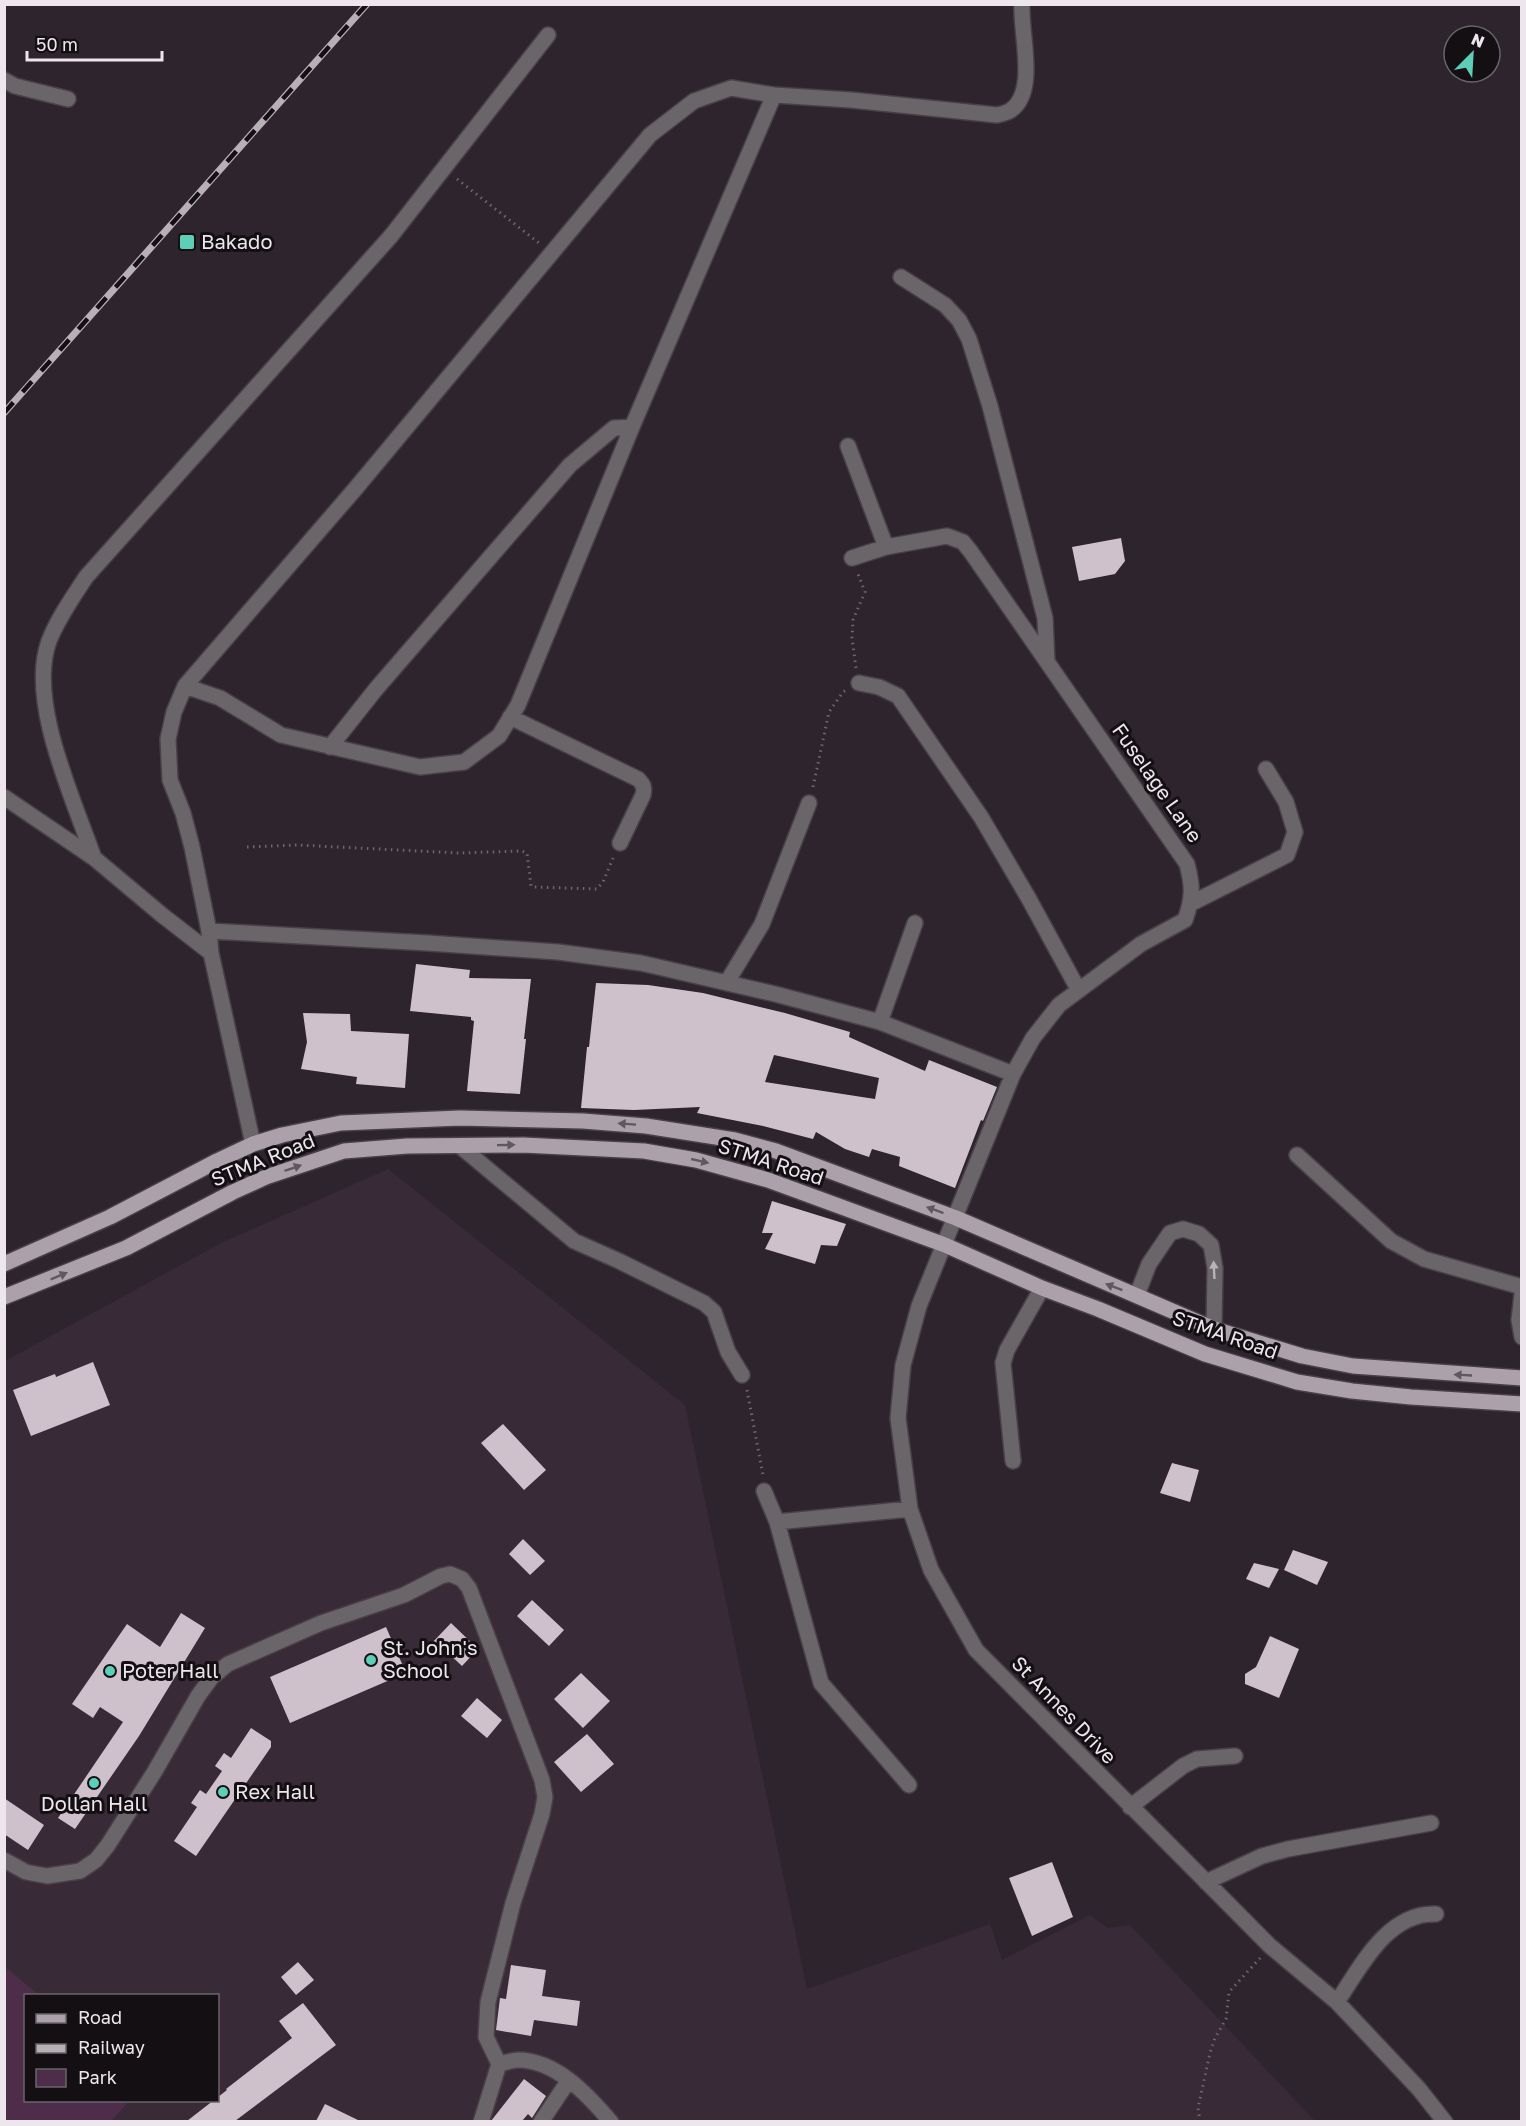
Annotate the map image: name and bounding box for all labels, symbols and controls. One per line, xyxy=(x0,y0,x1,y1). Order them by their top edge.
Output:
scale bar xyxy=(27,24,162,62)
north arrow xyxy=(1442,24,1502,84)
text: N xyxy=(1468,29,1488,52)
text: 50 m xyxy=(36,33,78,55)
place label: Bakado xyxy=(201,229,272,253)
marker: Bakado xyxy=(178,233,196,251)
street label: Fuselage Lane xyxy=(1108,718,1208,846)
one-way arrow xyxy=(618,1120,637,1129)
street label: STMA Road xyxy=(207,1127,318,1191)
street label: STMA Road xyxy=(715,1133,827,1189)
one-way arrow xyxy=(496,1140,515,1150)
one-way arrow xyxy=(690,1157,709,1167)
one-way arrow xyxy=(284,1163,302,1173)
one-way arrow xyxy=(926,1205,944,1215)
one-way arrow xyxy=(1210,1261,1219,1280)
one-way arrow xyxy=(50,1270,68,1280)
one-way arrow xyxy=(1105,1282,1123,1291)
street label: STMA Road xyxy=(1170,1305,1281,1363)
one-way arrow xyxy=(1454,1370,1473,1379)
place label: St. John's School xyxy=(383,1635,478,1682)
street label: St Annes Drive xyxy=(1007,1651,1122,1768)
marker: St. John's School xyxy=(364,1653,378,1667)
place label: Poter Hall xyxy=(122,1658,219,1682)
marker: Poter Hall xyxy=(103,1664,117,1678)
marker: Dollan Hall xyxy=(87,1776,101,1790)
place label: Rex Hall xyxy=(235,1779,315,1803)
marker: Rex Hall xyxy=(216,1785,230,1799)
place label: Dollan Hall xyxy=(41,1791,147,1815)
legend xyxy=(24,1994,219,2102)
text: Road xyxy=(78,2006,122,2028)
text: Railway xyxy=(78,2036,145,2058)
text: Park xyxy=(78,2066,117,2088)

